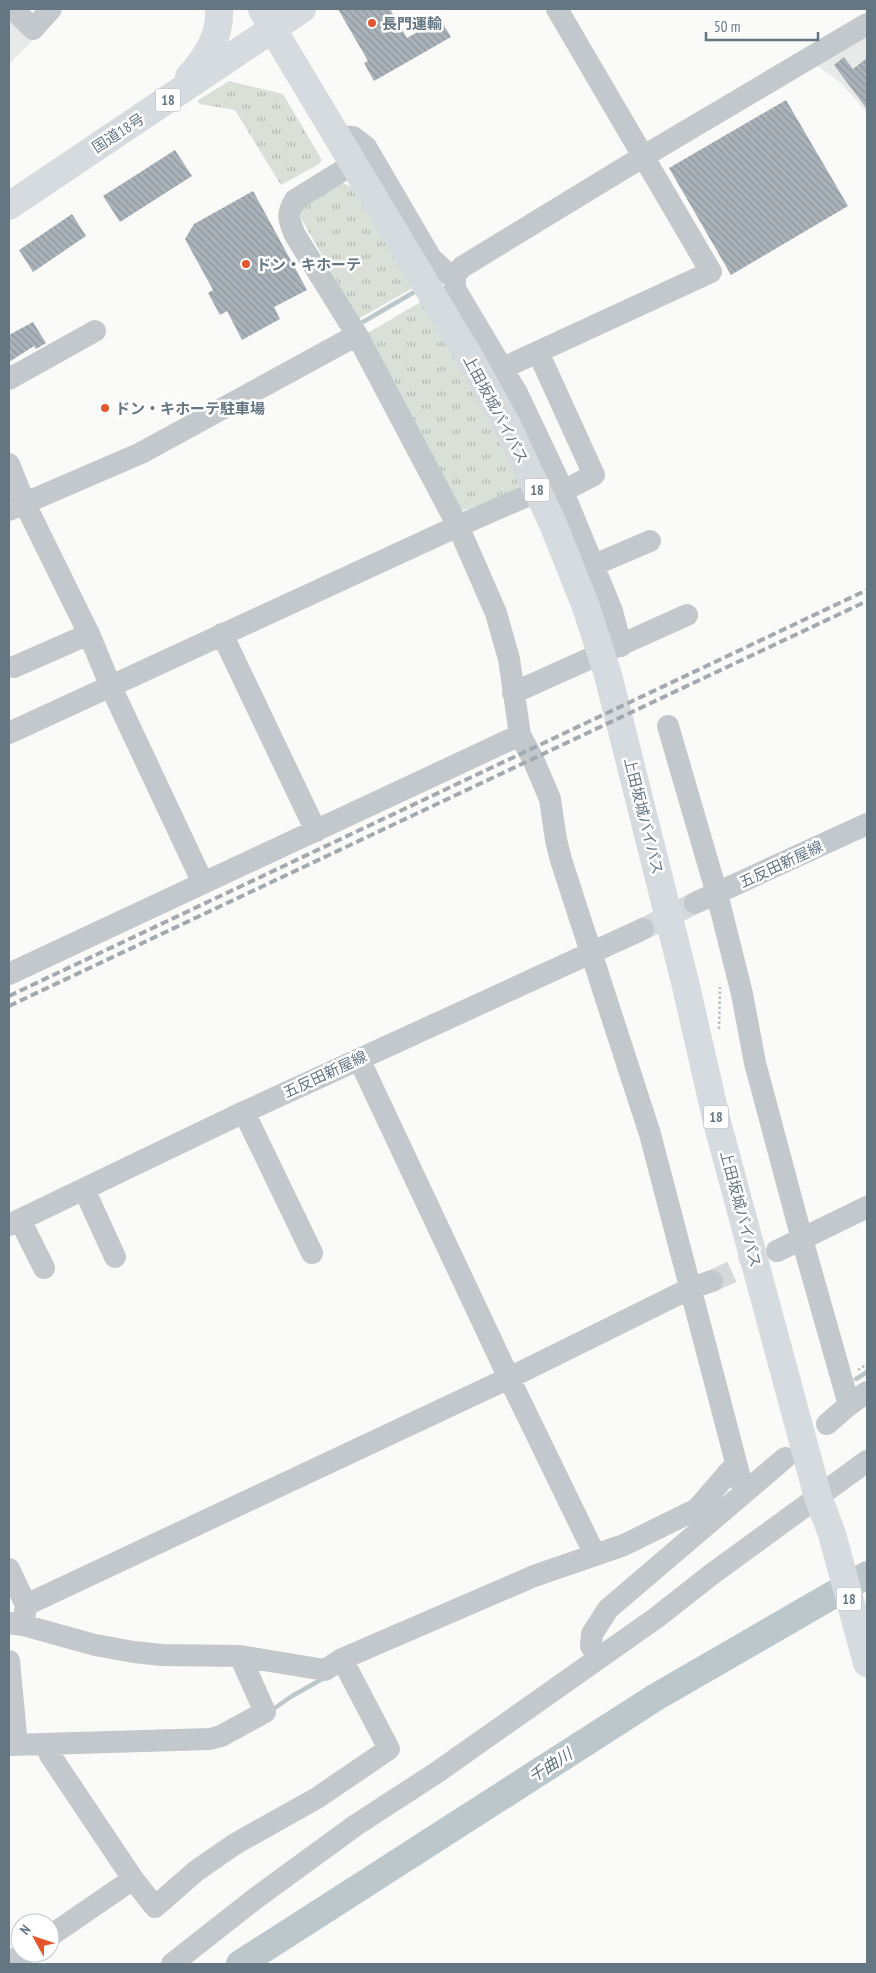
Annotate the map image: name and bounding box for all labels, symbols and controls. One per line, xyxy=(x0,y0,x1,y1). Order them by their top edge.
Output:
scale bar xyxy=(706,10,818,42)
place label: 長門運輸 xyxy=(382,14,442,33)
marker: 長門運輸 xyxy=(366,17,378,29)
text: 50 m xyxy=(714,17,740,36)
road number: 18 xyxy=(156,88,180,112)
street label: 国道18号 xyxy=(88,109,148,157)
place label: ドン・キホーテ xyxy=(256,255,361,274)
marker: ドン・キホーテ xyxy=(240,258,252,270)
street label: 上田坂城バイパス xyxy=(460,352,532,466)
place label: ドン・キホーテ駐車場 xyxy=(115,399,265,418)
marker: ドン・キホーテ駐車場 xyxy=(99,402,111,414)
road number: 18 xyxy=(524,478,550,502)
street label: 上田坂城バイパス xyxy=(620,756,668,876)
street label: 五反田新屋線 xyxy=(736,836,826,892)
street label: 五反田新屋線 xyxy=(280,1046,370,1102)
road number: 18 xyxy=(704,1106,728,1128)
street label: 上田坂城バイパス xyxy=(716,1149,766,1269)
road number: 18 xyxy=(836,1588,862,1610)
water label: 千曲川 xyxy=(524,1742,577,1786)
north arrow xyxy=(10,1913,60,1963)
text: N xyxy=(16,1921,34,1938)

